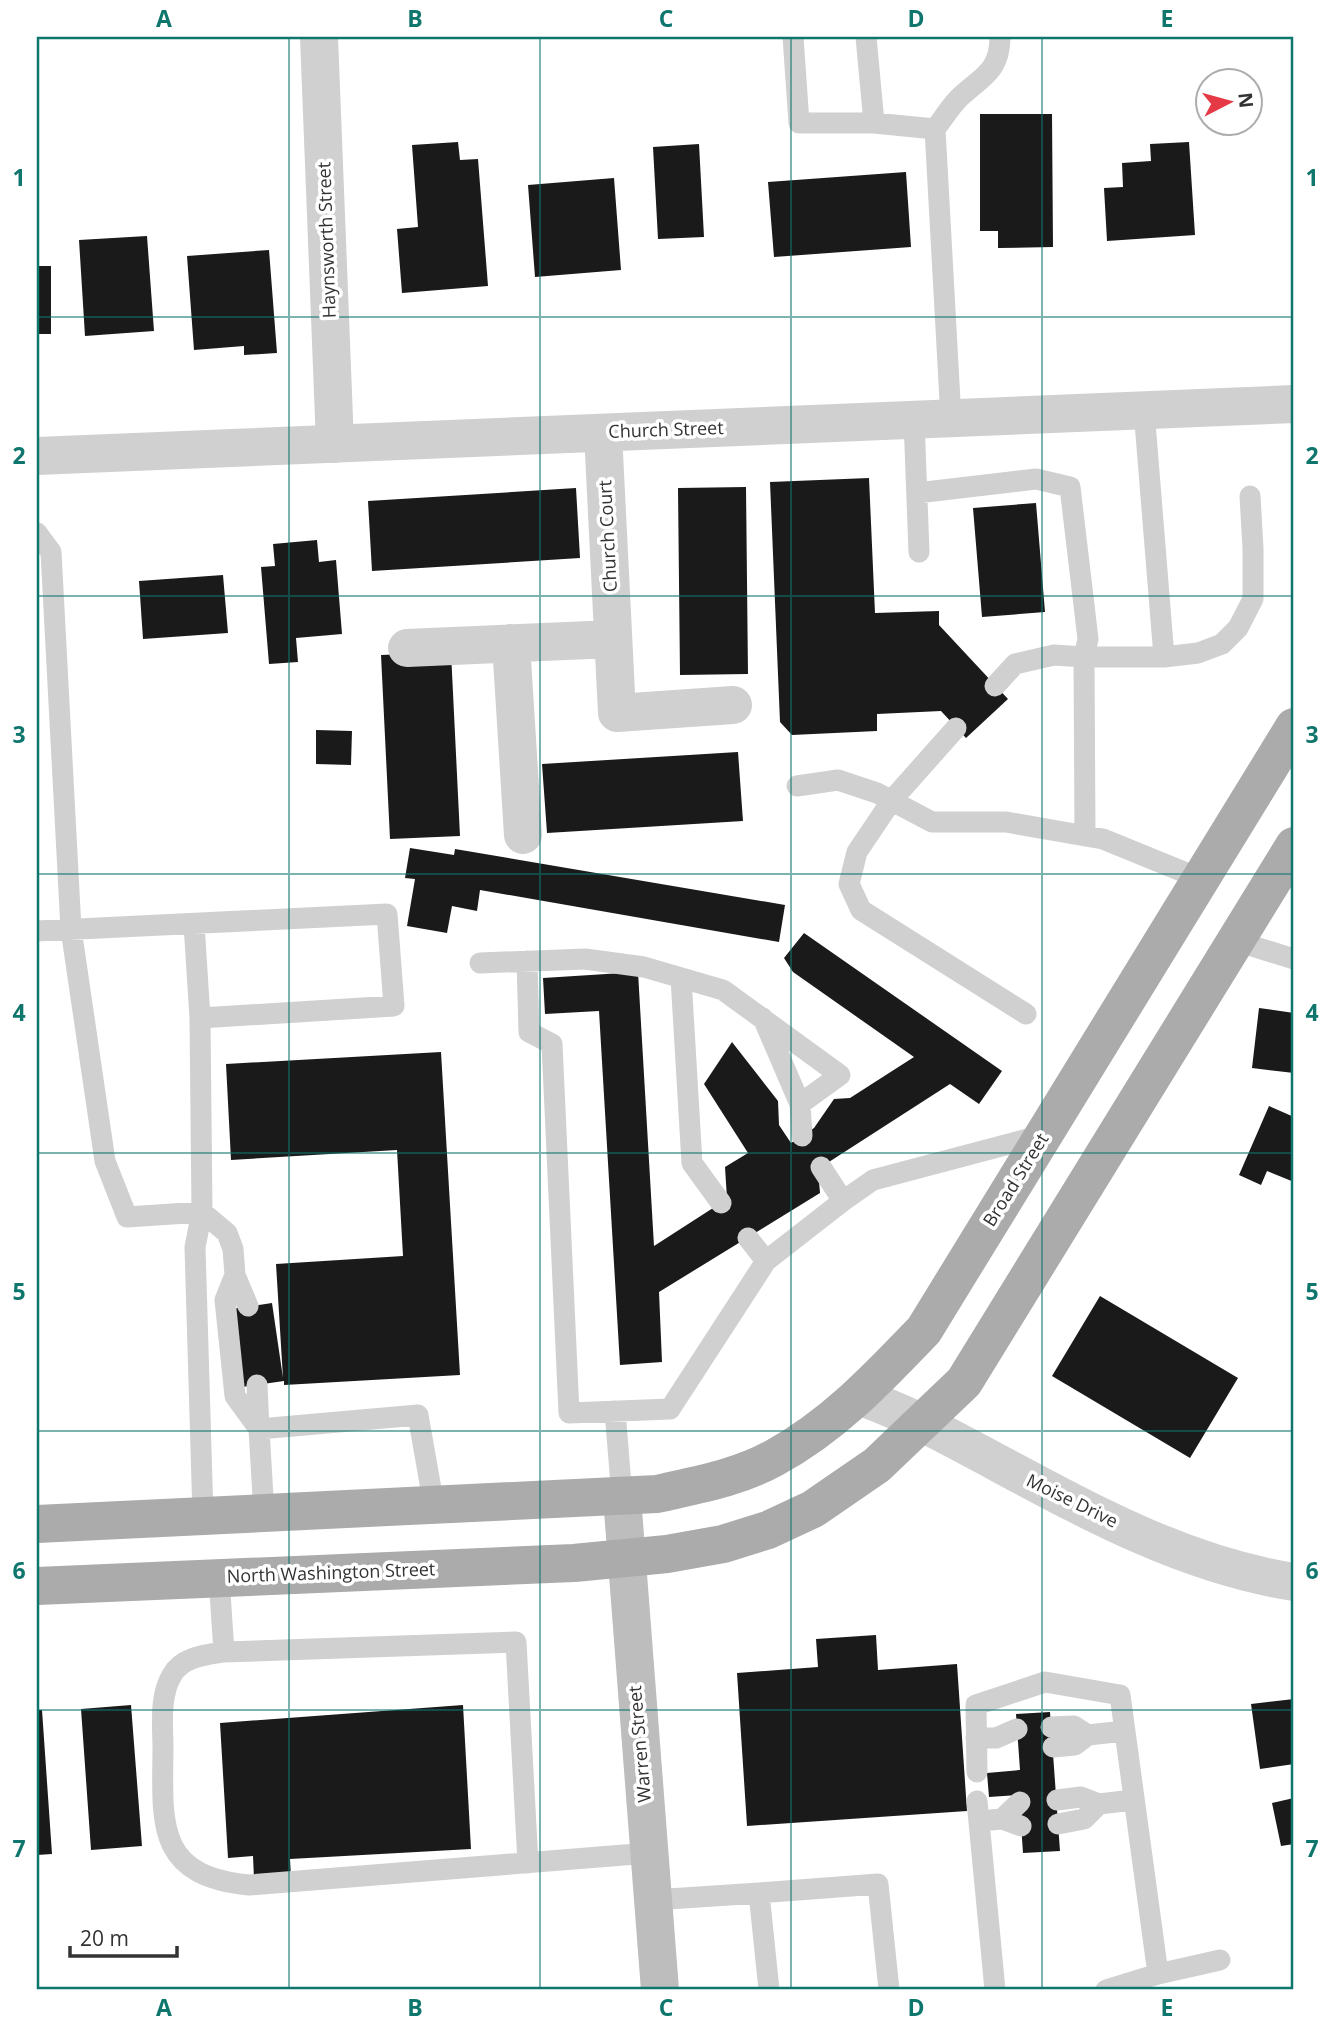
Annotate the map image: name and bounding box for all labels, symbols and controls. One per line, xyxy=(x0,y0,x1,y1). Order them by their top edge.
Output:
text: A xyxy=(156,2,172,34)
text: B xyxy=(407,2,423,34)
text: C xyxy=(659,2,673,34)
text: D xyxy=(907,2,925,34)
text: E xyxy=(1161,2,1173,34)
north arrow xyxy=(1194,66,1264,136)
text: N xyxy=(1232,91,1260,109)
text: 1 xyxy=(12,161,26,193)
street label: Haynsworth Street xyxy=(311,161,341,319)
text: 1 xyxy=(1305,161,1319,193)
street label: Church Street xyxy=(608,415,724,443)
text: 2 xyxy=(12,439,26,471)
text: 2 xyxy=(1305,439,1319,471)
street label: Church Court xyxy=(592,479,622,593)
text: 3 xyxy=(12,718,26,750)
text: 3 xyxy=(1305,718,1319,750)
text: 4 xyxy=(12,996,26,1028)
text: 4 xyxy=(1305,996,1319,1028)
street label: Broad Street xyxy=(977,1128,1053,1231)
text: 5 xyxy=(12,1275,26,1307)
text: 5 xyxy=(1305,1275,1319,1307)
street label: Moise Drive xyxy=(1023,1468,1122,1533)
text: 6 xyxy=(12,1554,26,1586)
text: 6 xyxy=(1305,1554,1319,1586)
street label: North Washington Street xyxy=(226,1556,436,1588)
street label: Warren Street xyxy=(622,1685,656,1804)
text: 7 xyxy=(12,1832,26,1864)
text: 7 xyxy=(1305,1832,1319,1864)
scale bar xyxy=(70,1915,177,1959)
text: 20 m xyxy=(80,1924,129,1952)
text: A xyxy=(156,1991,172,2023)
text: B xyxy=(407,1991,423,2023)
text: C xyxy=(659,1991,673,2023)
text: D xyxy=(907,1991,925,2023)
text: E xyxy=(1161,1991,1173,2023)

